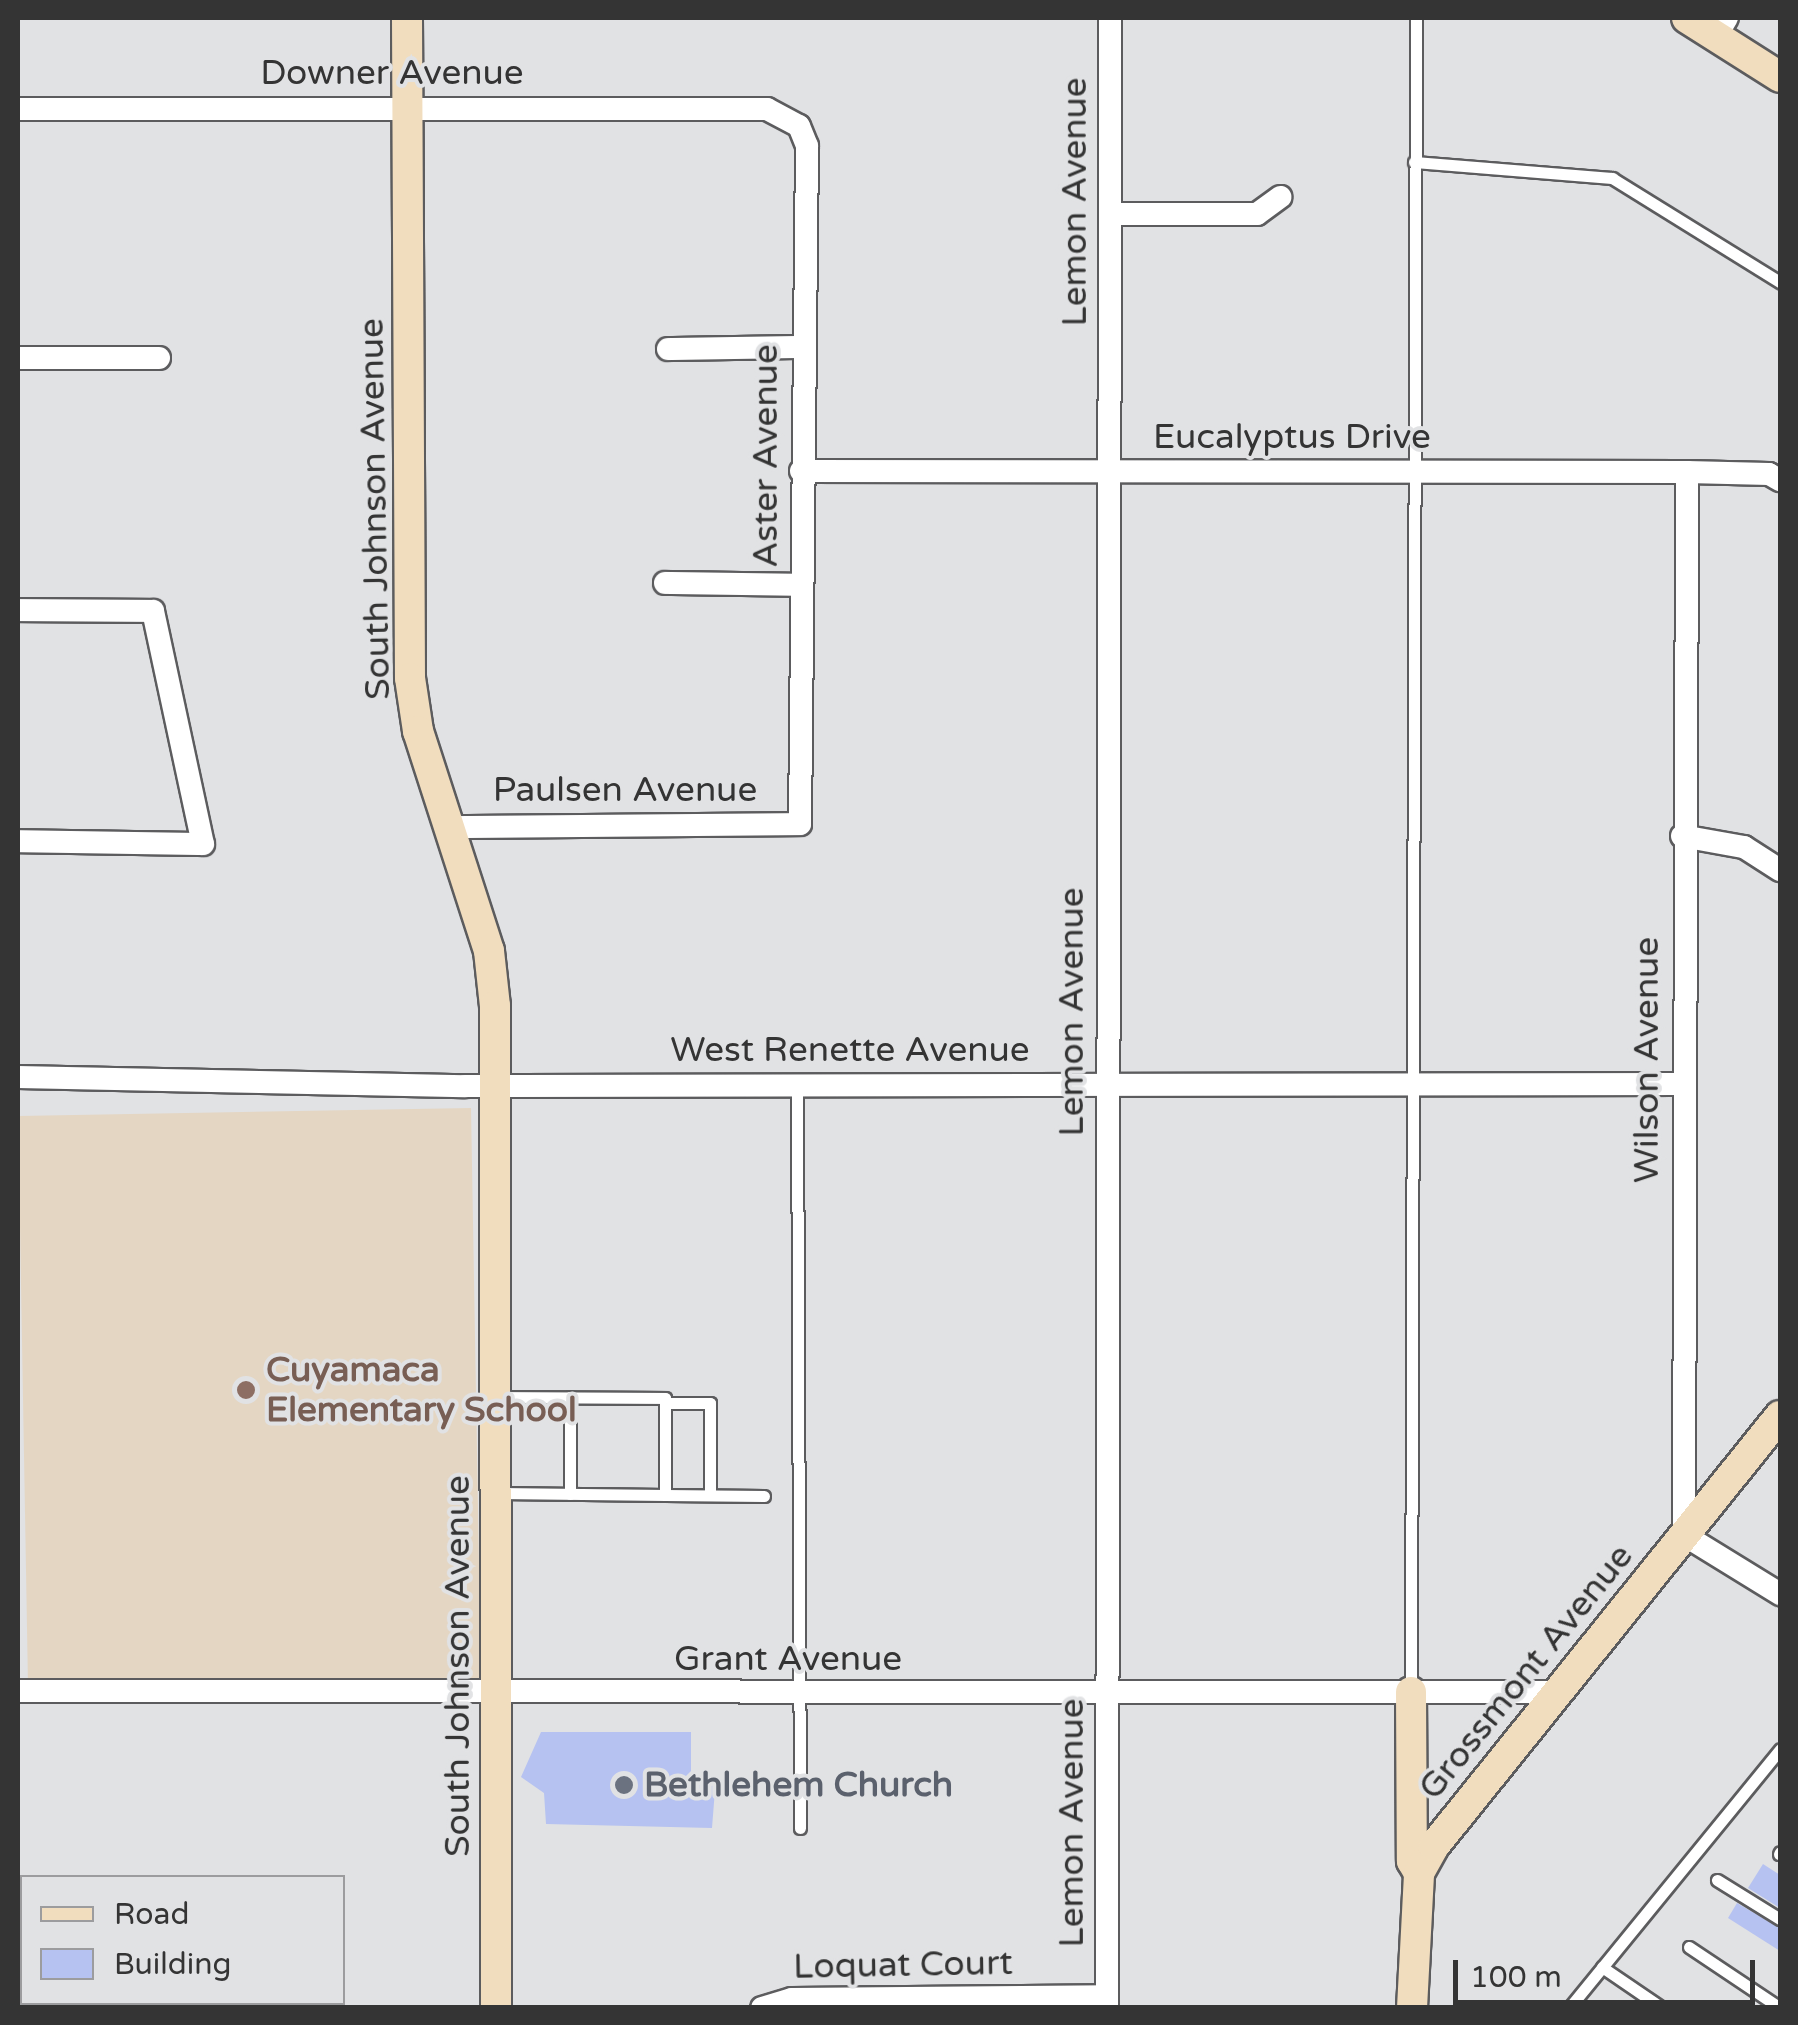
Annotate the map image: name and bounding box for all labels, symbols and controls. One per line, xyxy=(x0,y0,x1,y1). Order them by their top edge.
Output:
street label: Downer Avenue xyxy=(260,52,524,94)
street label: Lemon Avenue xyxy=(1054,77,1096,327)
street label: South Johnson Avenue xyxy=(351,318,399,700)
street label: Aster Avenue xyxy=(745,344,787,568)
street label: Eucalyptus Drive xyxy=(1153,416,1431,458)
street label: Paulsen Avenue xyxy=(493,769,757,811)
street label: Lemon Avenue xyxy=(1051,887,1093,1137)
street label: Wilson Avenue xyxy=(1626,937,1668,1183)
street label: West Renette Avenue xyxy=(670,1029,1030,1071)
place label: Cuyamaca Elementary School xyxy=(266,1349,577,1431)
marker: Cuyamaca Elementary School xyxy=(235,1379,257,1401)
street label: South Johnson Avenue xyxy=(437,1475,479,1857)
street label: Grossmont Avenue xyxy=(1410,1536,1642,1808)
street label: Grant Avenue xyxy=(674,1638,902,1680)
street label: Lemon Avenue xyxy=(1051,1698,1093,1948)
place label: Bethlehem Church xyxy=(644,1764,953,1806)
marker: Bethlehem Church xyxy=(613,1774,635,1796)
legend xyxy=(20,1875,345,2005)
text: Road xyxy=(114,1896,189,1933)
scale bar xyxy=(1458,1940,1760,2002)
street label: Loquat Court xyxy=(793,1942,1013,1988)
text: Building xyxy=(114,1946,231,1983)
text: 100 m xyxy=(1470,1959,1562,1996)

